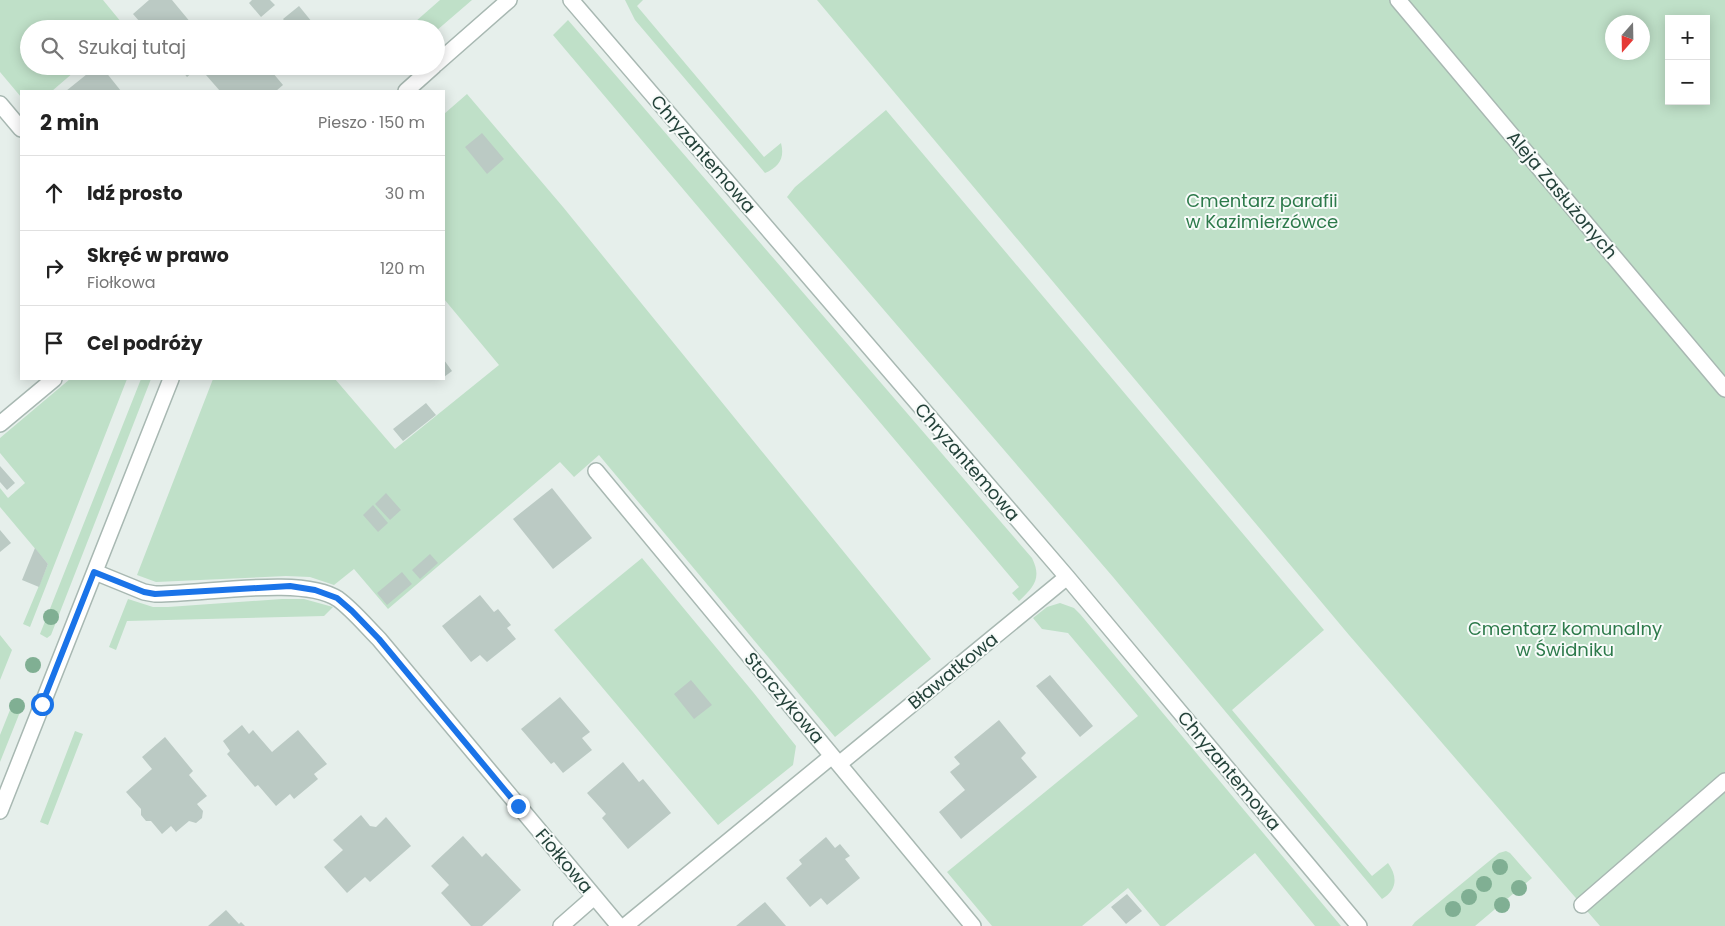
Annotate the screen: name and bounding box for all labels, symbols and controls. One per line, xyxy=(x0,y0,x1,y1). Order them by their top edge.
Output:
north arrow xyxy=(1605,15,1650,60)
map controls xyxy=(1665,15,1710,105)
button: + xyxy=(1665,15,1710,60)
search box xyxy=(20,20,445,75)
icon: search xyxy=(38,34,66,62)
text: Szukaj tutaj xyxy=(78,34,186,61)
button: − xyxy=(1665,60,1710,105)
street label: Chryzantemowa xyxy=(645,89,762,218)
text: 2 min xyxy=(40,108,99,137)
text: Pieszo · 150 m xyxy=(318,111,425,134)
street label: Aleja Zasłużonych xyxy=(1501,125,1623,264)
icon: ahead xyxy=(40,179,68,207)
text: Idź prosto xyxy=(87,180,183,207)
text: 30 m xyxy=(385,182,425,205)
park label: Cmentarz parafii w Kazimierzówce xyxy=(1186,188,1338,234)
text: Skręć w prawo xyxy=(87,242,229,269)
icon: right xyxy=(40,254,68,282)
text: 120 m xyxy=(380,257,425,280)
text: Fiołkowa xyxy=(87,271,156,294)
icon: arrive xyxy=(40,329,68,357)
text: Cel podróży xyxy=(87,330,202,357)
street label: Chryzantemowa xyxy=(909,397,1026,526)
park label: Cmentarz komunalny w Świdniku xyxy=(1468,616,1662,662)
street label: Bławatkowa xyxy=(902,627,1003,715)
street label: Storczykowa xyxy=(739,647,830,749)
route start xyxy=(31,693,54,716)
street label: Chryzantemowa xyxy=(1172,706,1287,836)
route end xyxy=(507,795,530,818)
street label: Fiołkowa xyxy=(530,823,599,898)

